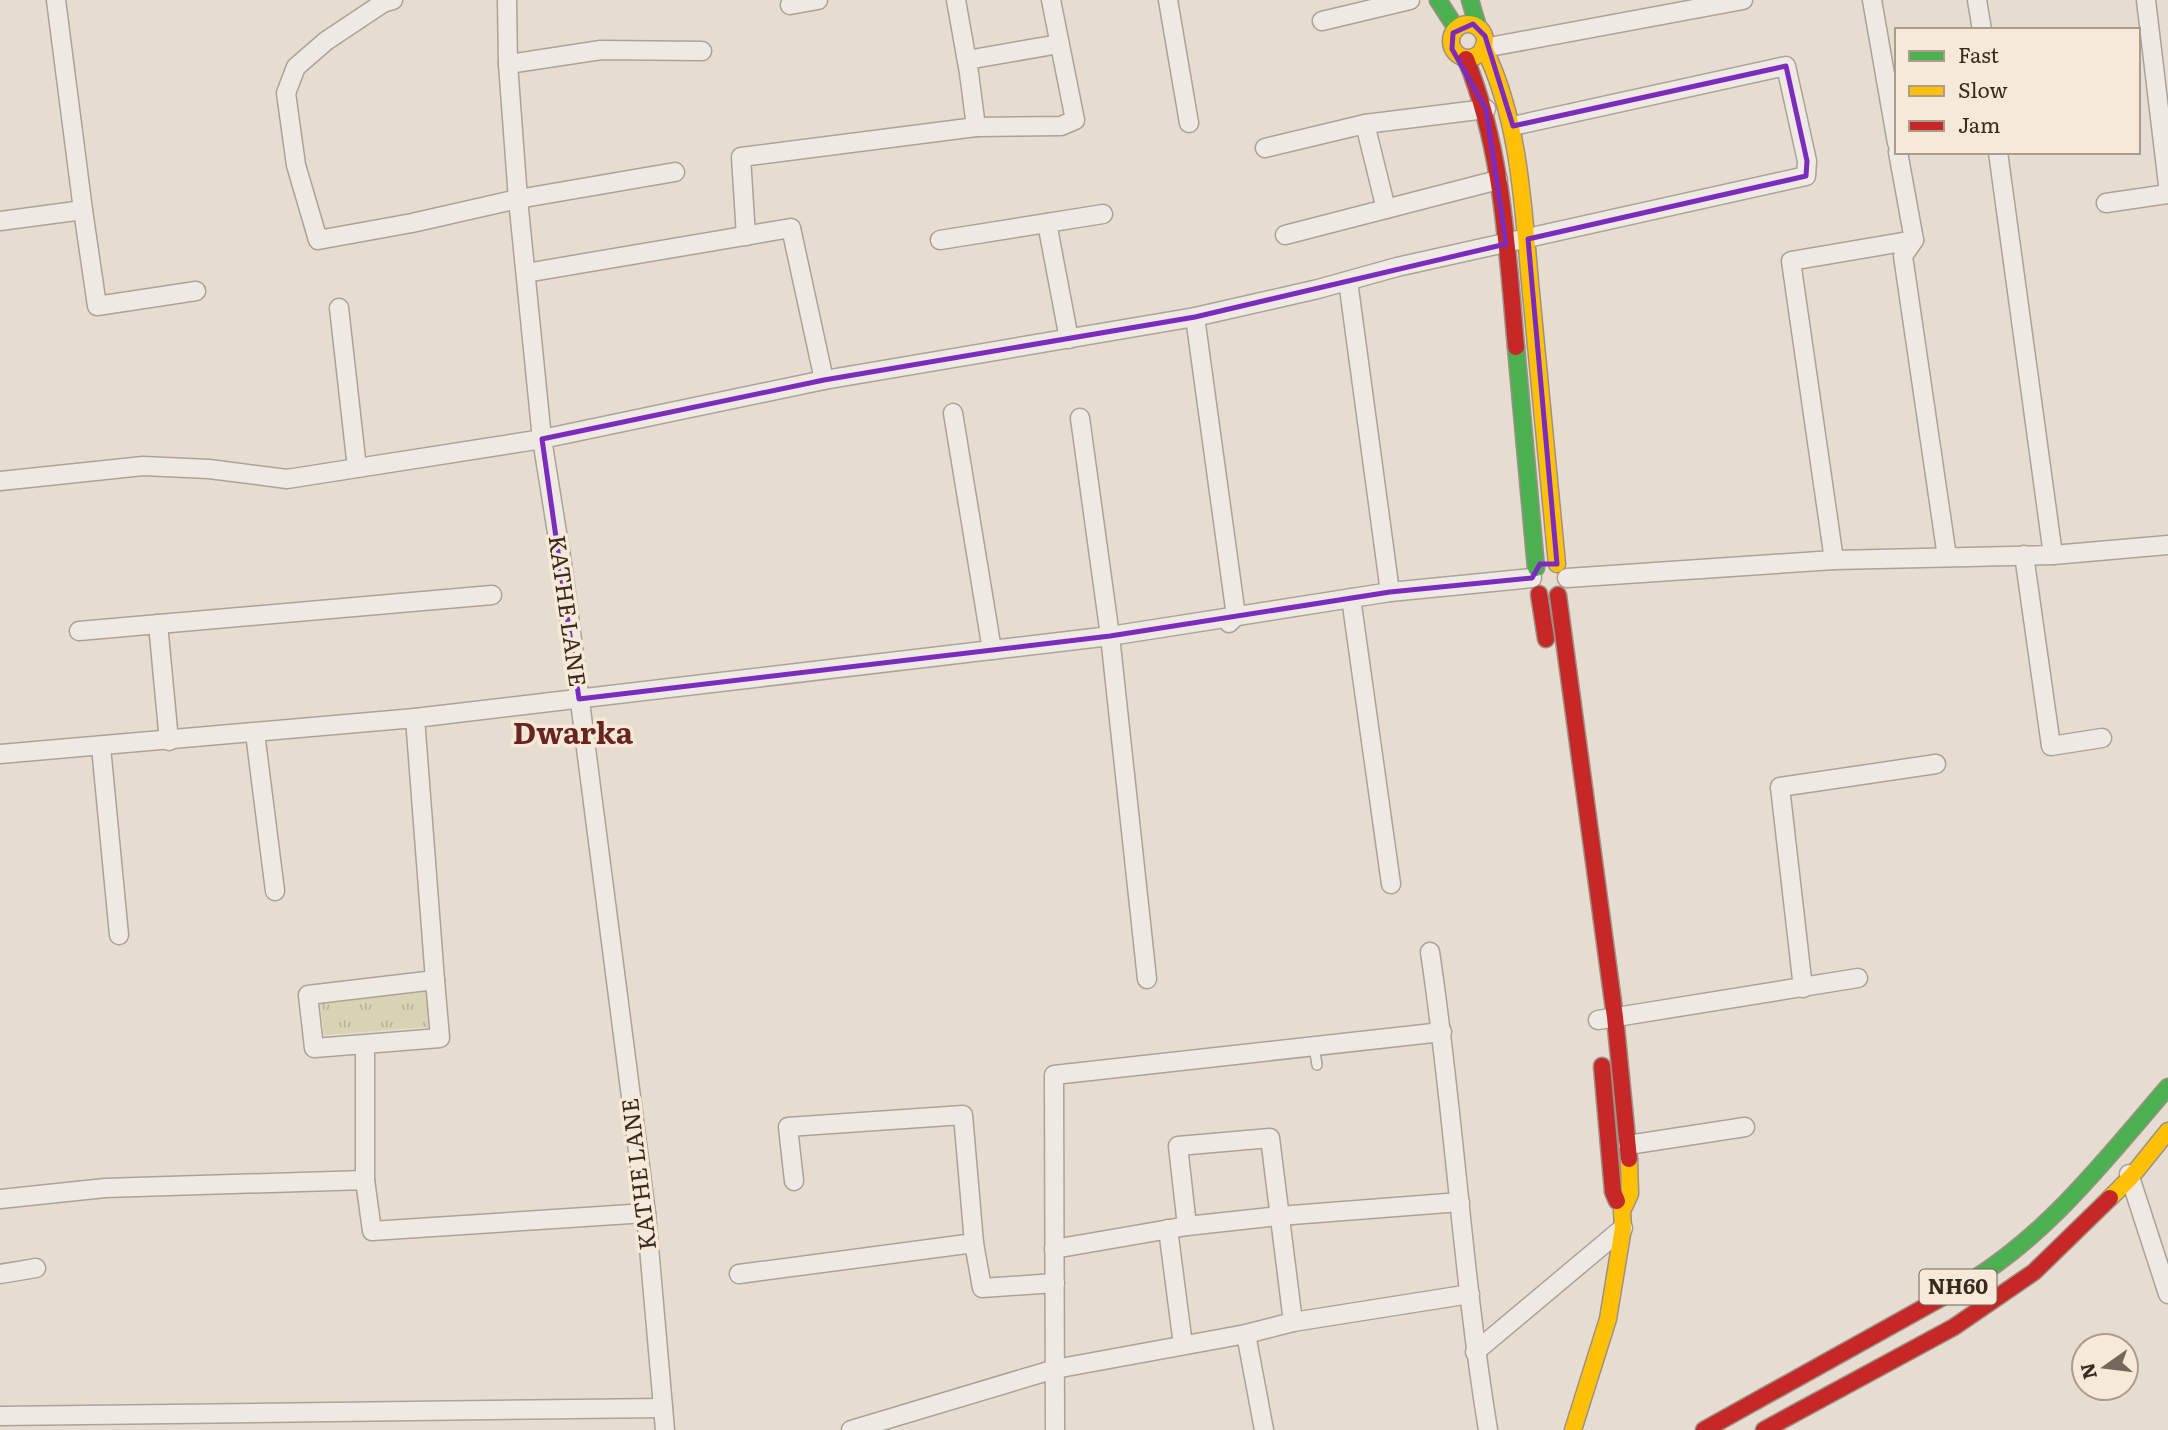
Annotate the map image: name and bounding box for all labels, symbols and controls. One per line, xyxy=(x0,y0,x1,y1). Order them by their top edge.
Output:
legend xyxy=(1895,28,2140,154)
text: Fast xyxy=(1958,38,1999,69)
text: Slow xyxy=(1958,73,2008,104)
text: Jam xyxy=(1958,108,2000,139)
street label: KATHE LANE xyxy=(542,533,596,689)
district label: Dwarka xyxy=(513,709,634,753)
street label: KATHE LANE xyxy=(611,1096,663,1252)
road number: NH60 xyxy=(1920,1270,1996,1304)
north arrow xyxy=(2070,1332,2140,1402)
text: N xyxy=(2072,1360,2103,1382)

